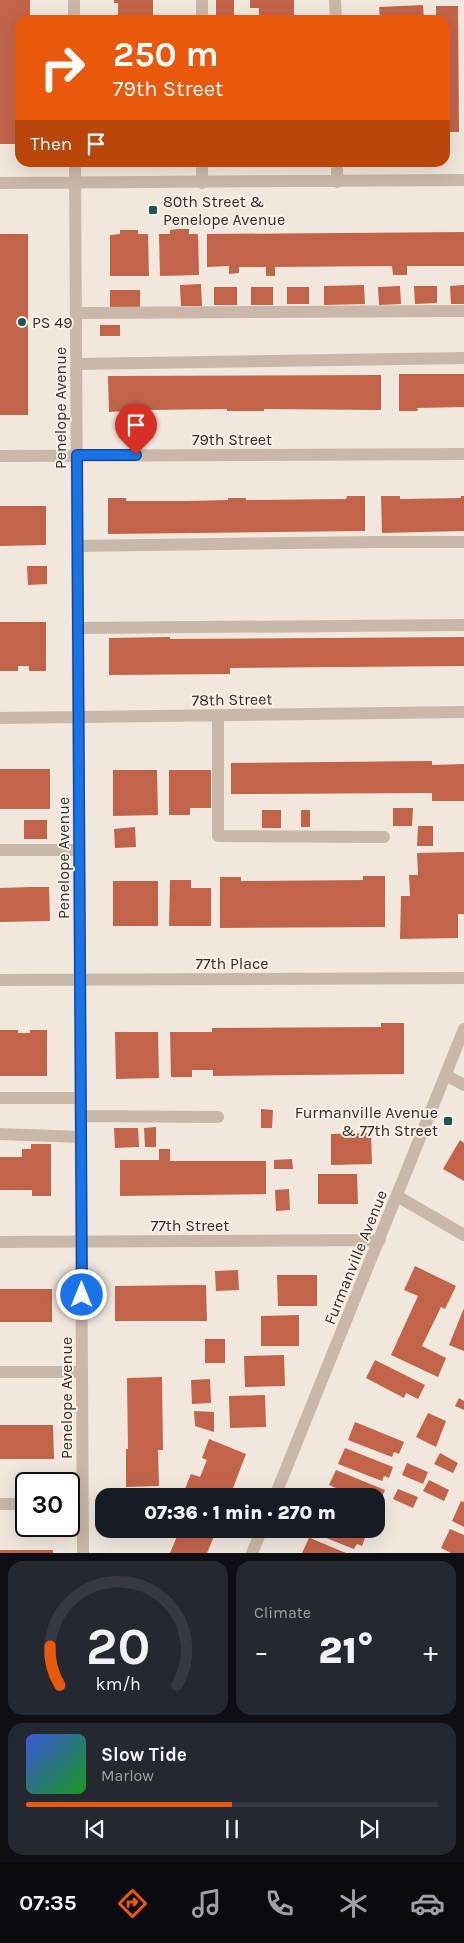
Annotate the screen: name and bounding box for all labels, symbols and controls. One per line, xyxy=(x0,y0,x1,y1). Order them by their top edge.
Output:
text: 250 m xyxy=(113,34,219,75)
icon: right xyxy=(30,35,95,100)
text: 79th Street xyxy=(113,76,223,102)
icon: arrive xyxy=(82,130,110,158)
text: Then xyxy=(30,133,72,155)
place label: 80th Street & Penelope Avenue xyxy=(163,192,285,229)
marker: 80th Street & Penelope Avenue xyxy=(147,204,159,216)
place label: PS 49 xyxy=(32,313,73,332)
marker: PS 49 xyxy=(16,316,28,328)
street label: Penelope Avenue xyxy=(51,347,70,469)
pin xyxy=(115,404,157,455)
icon: arrive xyxy=(122,411,150,439)
street label: 79th Street xyxy=(192,430,272,449)
street label: 78th Street xyxy=(191,689,273,710)
street label: Penelope Avenue xyxy=(54,797,73,919)
street label: 77th Place xyxy=(195,954,269,973)
place label: Furmanville Avenue & 77th Street xyxy=(295,1103,438,1140)
marker: Furmanville Avenue & 77th Street xyxy=(442,1115,454,1127)
street label: Furmanville Avenue xyxy=(320,1187,391,1327)
street label: 77th Street xyxy=(151,1216,229,1235)
position arrow xyxy=(55,1268,107,1320)
street label: Penelope Avenue xyxy=(57,1337,76,1459)
speed limit sign: 30 xyxy=(15,1472,80,1537)
text: 07:36 · 1 min · 270 m xyxy=(144,1502,336,1524)
text: Climate xyxy=(254,1603,311,1622)
text: 20 xyxy=(86,1616,150,1677)
text: 21° xyxy=(318,1628,374,1673)
text: − xyxy=(254,1635,269,1668)
text: + xyxy=(423,1635,438,1668)
text: km/h xyxy=(95,1674,141,1695)
text: Slow Tide xyxy=(101,1744,187,1766)
text: Marlow xyxy=(101,1766,154,1785)
icon: previous xyxy=(81,1815,109,1843)
icon: pause xyxy=(218,1815,246,1843)
icon: next xyxy=(355,1815,383,1843)
icon: directions xyxy=(115,1886,150,1921)
icon: music xyxy=(189,1886,224,1921)
icon: phone xyxy=(262,1886,297,1921)
icon: climate xyxy=(336,1886,371,1921)
icon: car xyxy=(410,1886,445,1921)
text: 07:35 xyxy=(19,1890,77,1916)

